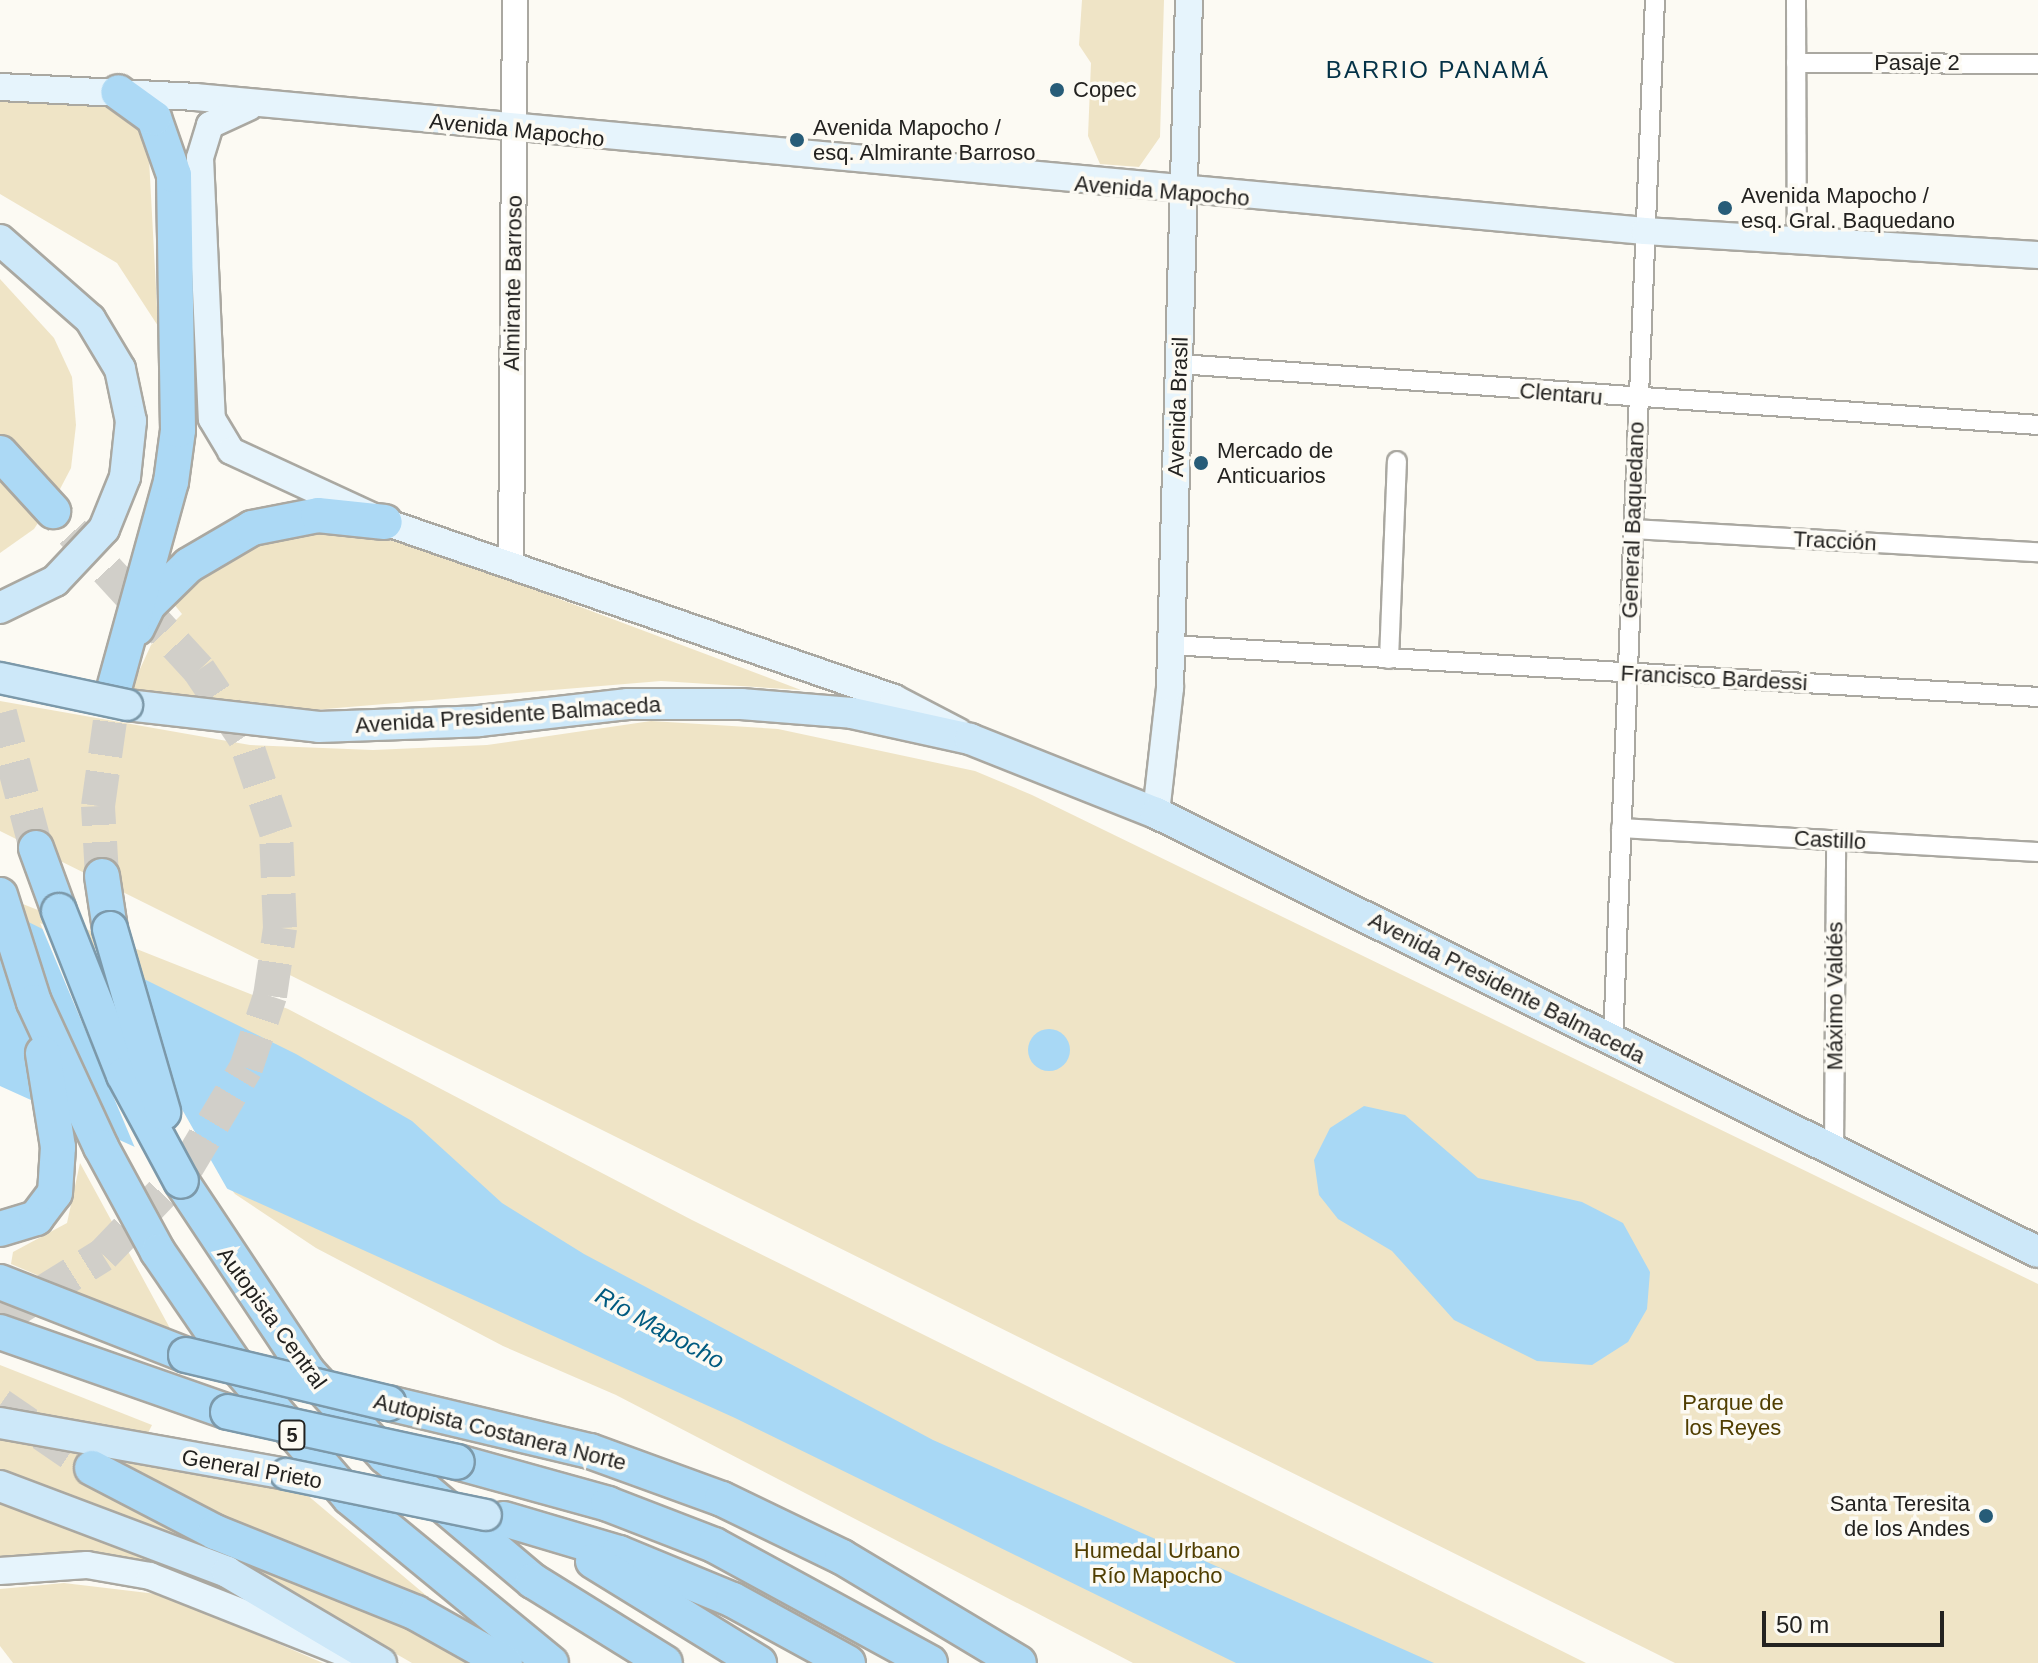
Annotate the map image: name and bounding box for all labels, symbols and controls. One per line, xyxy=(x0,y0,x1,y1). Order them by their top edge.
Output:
street label: Pasaje 2 xyxy=(1874,50,1960,76)
district label: BARRIO PANAMÁ xyxy=(1326,56,1550,84)
place label: Copec xyxy=(1073,77,1137,103)
marker: Copec xyxy=(1048,81,1066,99)
street label: Avenida Mapocho xyxy=(428,108,606,152)
place label: Avenida Mapocho / esq. Almirante Barroso xyxy=(813,114,1037,166)
marker: Avenida Mapocho / esq. Almirante Barroso xyxy=(788,131,806,149)
street label: Avenida Mapocho xyxy=(1073,170,1251,212)
place label: Avenida Mapocho / esq. Gral. Baquedano xyxy=(1741,182,1955,234)
street label: Almirante Barroso xyxy=(498,195,528,371)
marker: Avenida Mapocho / esq. Gral. Baquedano xyxy=(1716,199,1734,217)
street label: Avenida Brasil xyxy=(1162,336,1194,478)
street label: Clentaru xyxy=(1518,377,1604,411)
street label: General Baquedano xyxy=(1616,421,1650,619)
place label: Mercado de Anticuarios xyxy=(1217,437,1333,488)
marker: Mercado de Anticuarios xyxy=(1192,454,1210,472)
street label: Tracción xyxy=(1793,526,1877,556)
street label: Francisco Bardessi xyxy=(1620,660,1808,696)
street label: Avenida Presidente Balmaceda xyxy=(354,691,662,739)
street label: Castillo xyxy=(1793,825,1867,855)
street label: Avenida Presidente Balmaceda xyxy=(1364,907,1650,1069)
street label: Máximo Valdés xyxy=(1822,922,1848,1070)
street label: Autopista Central xyxy=(212,1242,332,1394)
water label: Río Mapocho xyxy=(591,1281,729,1375)
street label: Autopista Costanera Norte xyxy=(371,1388,629,1476)
park label: Parque de los Reyes xyxy=(1682,1389,1784,1440)
road number: 5 xyxy=(278,1419,306,1451)
street label: General Prieto xyxy=(180,1444,324,1494)
place label: Santa Teresita de los Andes xyxy=(1829,1490,1970,1542)
marker: Santa Teresita de los Andes xyxy=(1977,1507,1995,1525)
park label: Humedal Urbano Río Mapocho xyxy=(1074,1537,1240,1588)
scale bar xyxy=(1766,1595,1948,1645)
text: 50 m xyxy=(1776,1611,1829,1638)

